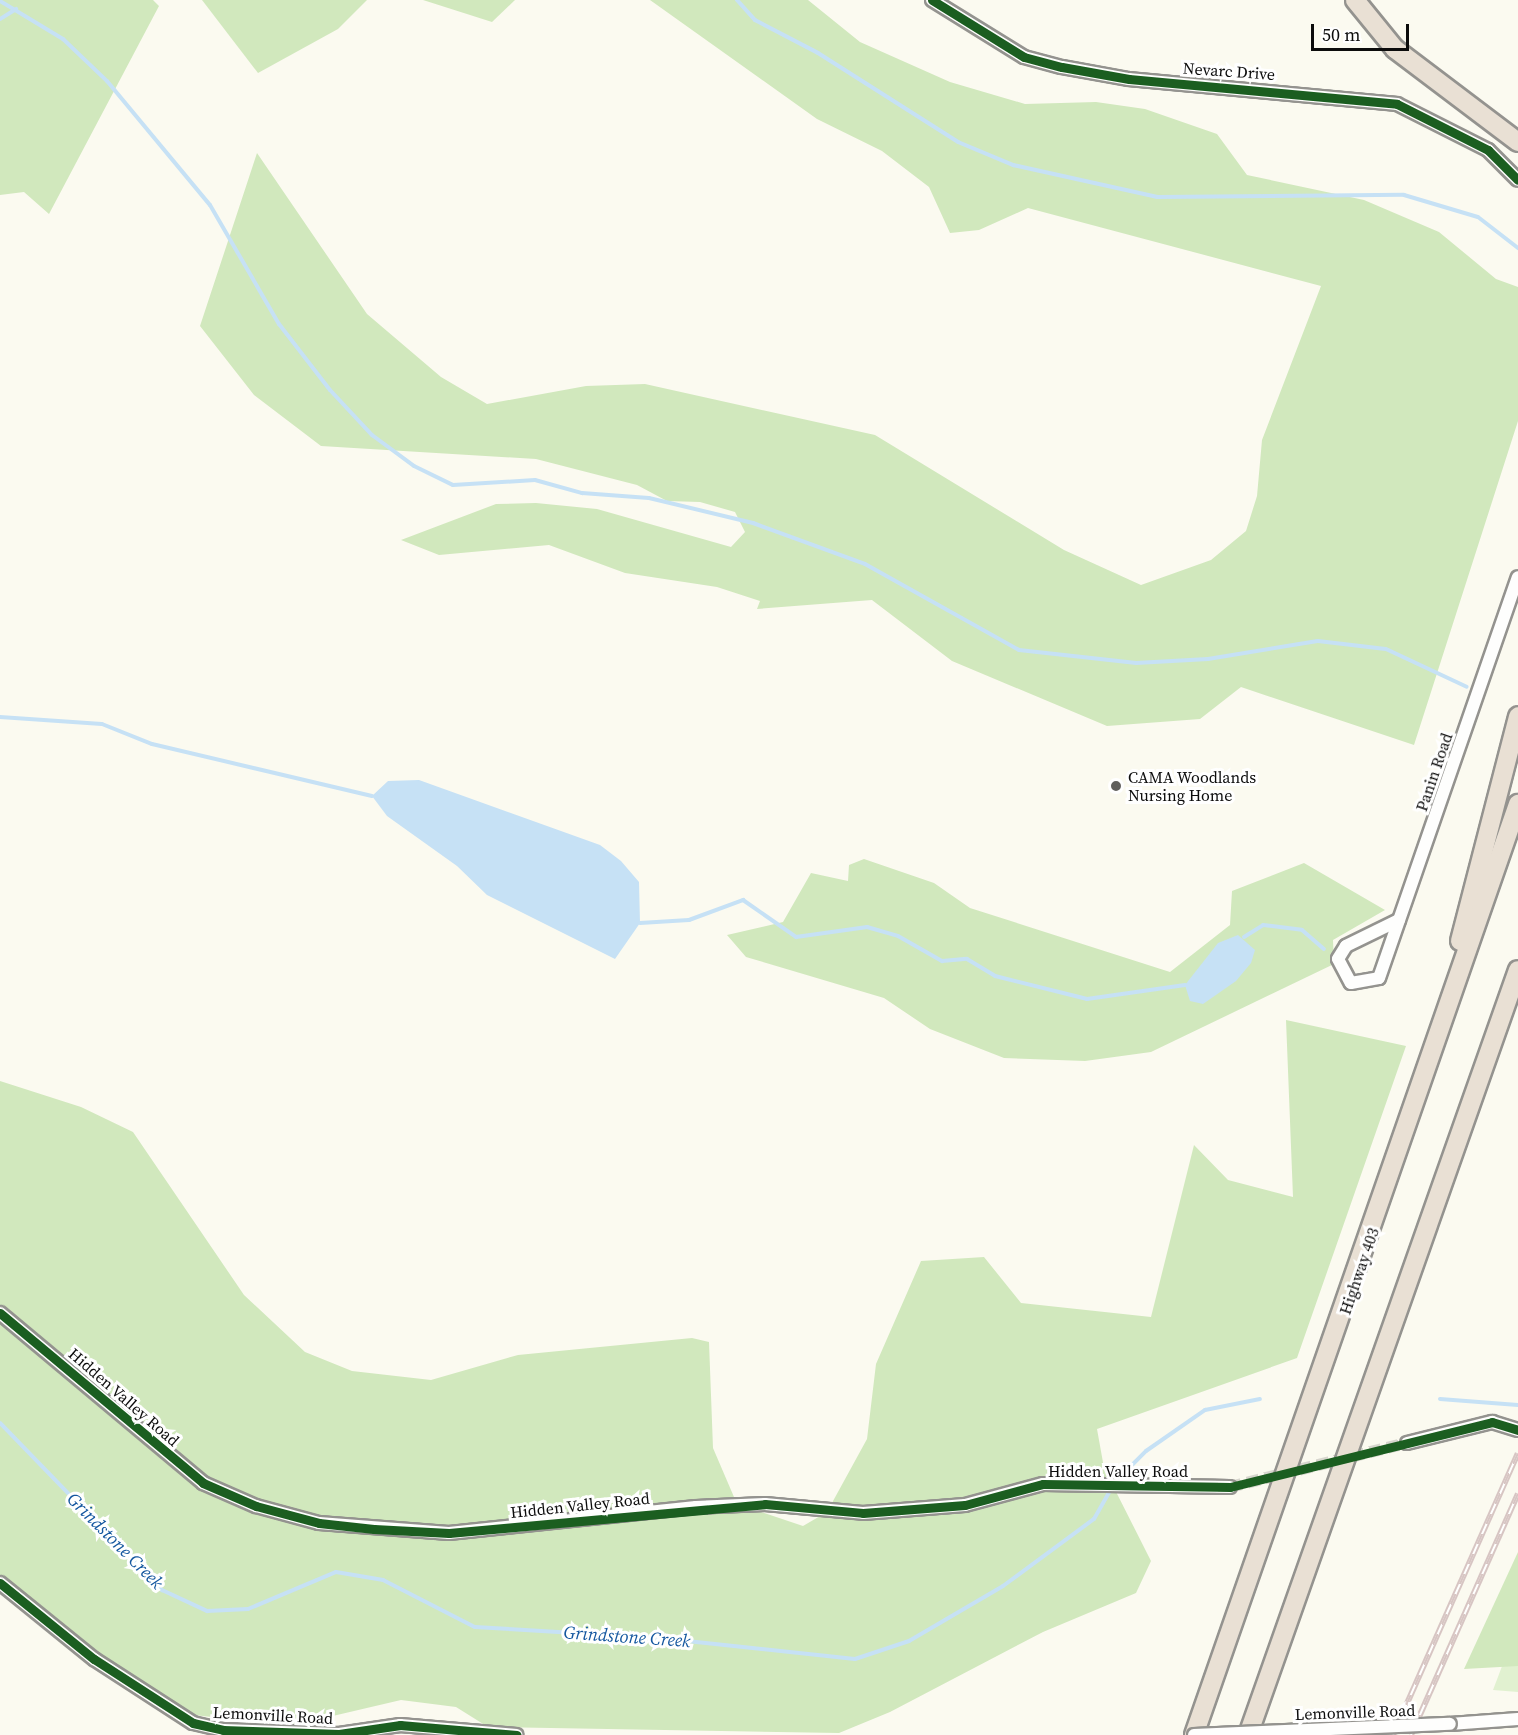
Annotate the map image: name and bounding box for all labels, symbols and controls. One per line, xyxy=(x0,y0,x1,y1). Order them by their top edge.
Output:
scale bar xyxy=(1314,12,1412,50)
text: 50 m xyxy=(1322,22,1360,47)
street label: Nevarc Drive xyxy=(1182,58,1276,84)
street label: Panin Road xyxy=(1412,730,1456,814)
place label: CAMA Woodlands Nursing Home xyxy=(1128,767,1257,805)
marker: CAMA Woodlands Nursing Home xyxy=(1109,779,1123,793)
street label: Highway 403 xyxy=(1335,1225,1383,1317)
street label: Hidden Valley Road xyxy=(65,1344,183,1450)
street label: Hidden Valley Road xyxy=(1048,1461,1188,1481)
water label: Grindstone Creek xyxy=(62,1488,168,1594)
street label: Hidden Valley Road xyxy=(509,1488,651,1522)
water label: Grindstone Creek xyxy=(563,1622,691,1652)
street label: Lemonville Road xyxy=(1294,1700,1416,1724)
street label: Lemonville Road xyxy=(212,1702,334,1728)

